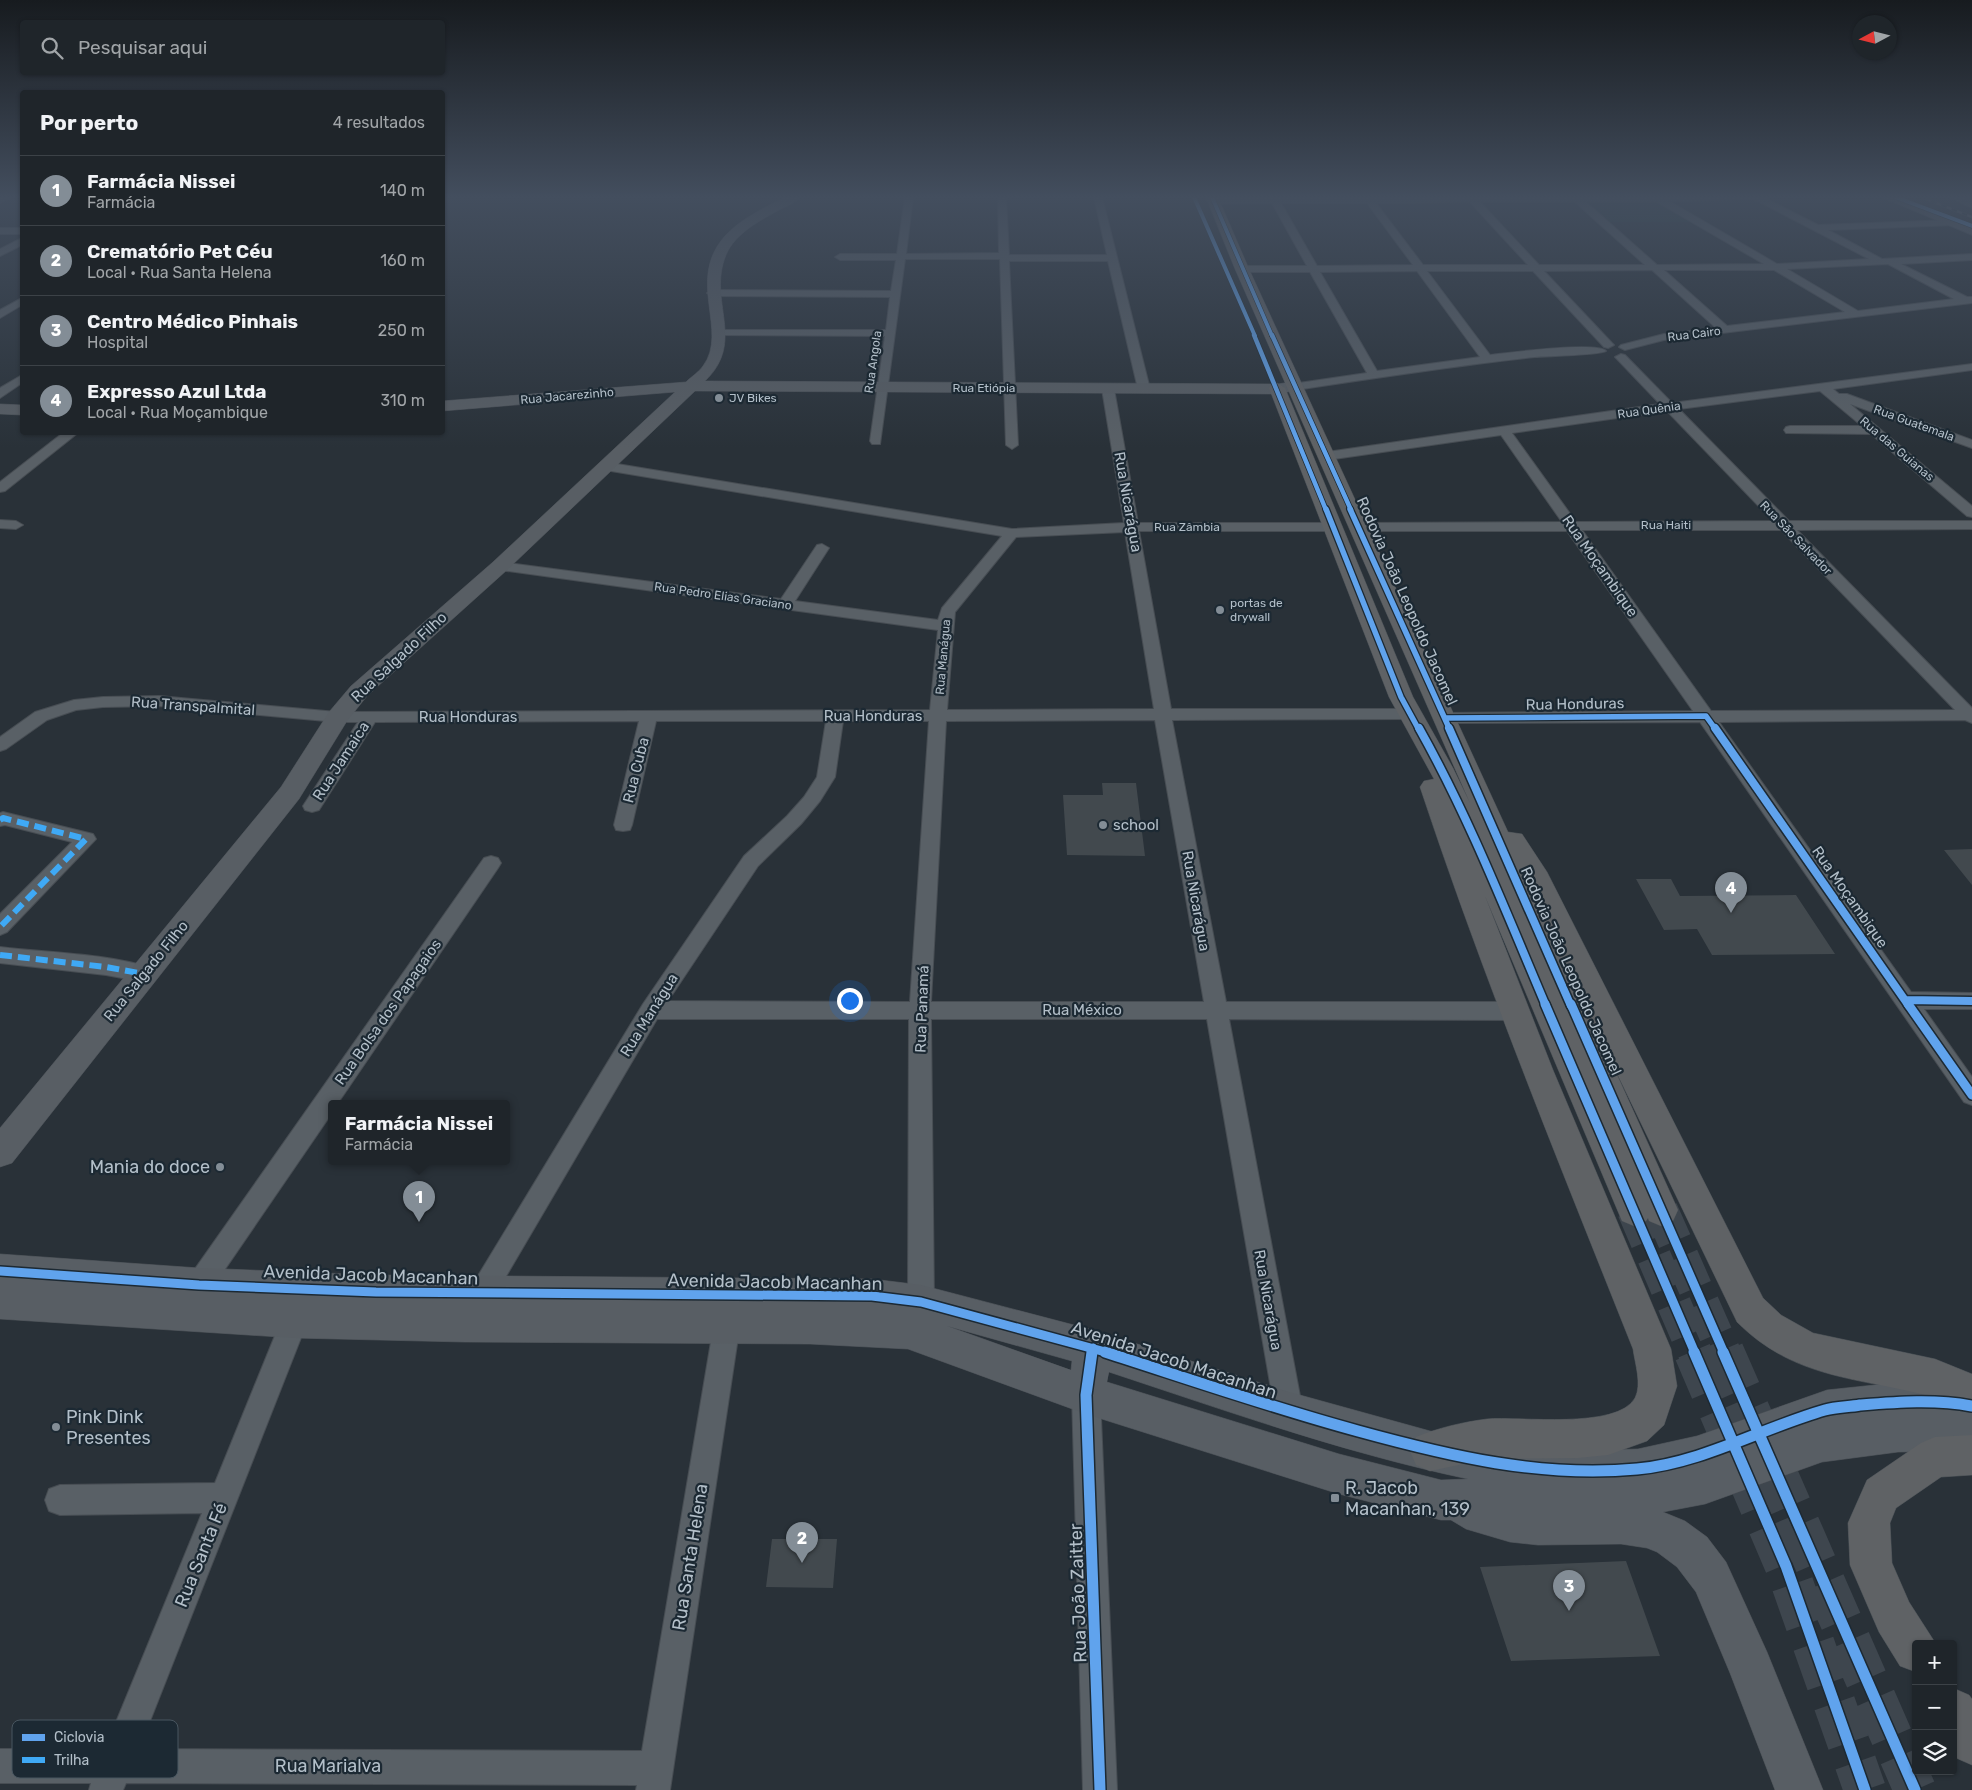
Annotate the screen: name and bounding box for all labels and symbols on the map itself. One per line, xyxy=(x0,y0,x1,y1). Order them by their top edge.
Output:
north arrow xyxy=(1852,15,1897,60)
street label: Rua Cairo xyxy=(1667,324,1722,344)
street label: Rua Angola xyxy=(862,330,884,394)
street label: Rua Etiópia xyxy=(953,381,1015,395)
street label: Rua Jacarezinho xyxy=(520,385,614,407)
place label: JV Bikes xyxy=(729,391,777,405)
marker: JV Bikes xyxy=(713,392,725,404)
street label: Rua Quênia xyxy=(1617,399,1681,421)
street label: Rua Guatemala xyxy=(1872,402,1956,444)
street label: Rua das Guianas xyxy=(1857,414,1937,484)
street label: Rua Nicarágua xyxy=(1110,450,1146,554)
street label: Rodovia João Leopoldo Jacomel xyxy=(1353,494,1461,708)
street label: Rua São Salvador xyxy=(1757,498,1835,578)
street label: Rua Moçambique xyxy=(1558,512,1642,620)
street label: Rua Haiti xyxy=(1641,518,1691,532)
street label: Rua Zâmbia xyxy=(1154,520,1220,534)
street label: Rua Pedro Elias Graciano xyxy=(653,579,793,613)
place label: portas de drywall xyxy=(1230,596,1283,624)
marker: portas de drywall xyxy=(1214,604,1226,616)
street label: Rua Salgado Filho xyxy=(347,608,451,706)
street label: Rua Manágua xyxy=(933,619,953,695)
street label: Rua Transpalmital xyxy=(130,693,256,719)
street label: Rua Honduras xyxy=(1526,694,1625,714)
street label: Rua Honduras xyxy=(824,707,923,725)
street label: Rua Honduras xyxy=(419,708,518,726)
street label: Rua Jamaica xyxy=(309,718,373,804)
street label: Rua Cuba xyxy=(619,735,653,805)
place label: school xyxy=(1113,816,1159,834)
marker: school xyxy=(1097,819,1109,831)
street label: Rua Moçambique xyxy=(1808,843,1892,951)
street label: Rua Nicarágua xyxy=(1178,849,1214,953)
street label: Rodovia João Leopoldo Jacomel xyxy=(1517,864,1625,1078)
pin: 4 xyxy=(1715,872,1747,913)
street label: Rua Salgado Filho xyxy=(100,917,192,1025)
street label: Rua Bolsa dos Papagaios xyxy=(331,935,445,1088)
street label: Rua Panamá xyxy=(911,965,933,1053)
street label: Rua Manágua xyxy=(616,970,682,1060)
your location xyxy=(837,988,863,1014)
street label: Rua México xyxy=(1042,1001,1122,1019)
place label: Mania do doce xyxy=(90,1156,210,1178)
marker: Mania do doce xyxy=(214,1161,226,1173)
pin: 1 xyxy=(403,1181,435,1222)
street label: Rua Nicarágua xyxy=(1250,1248,1286,1352)
street label: Avenida Jacob Macanhan xyxy=(263,1260,479,1290)
street label: Avenida Jacob Macanhan xyxy=(667,1269,883,1295)
street label: Avenida Jacob Macanhan xyxy=(1068,1316,1280,1404)
place label: Pink Dink Presentes xyxy=(66,1406,151,1449)
marker: Pink Dink Presentes xyxy=(50,1421,62,1433)
place label: R. Jacob Macanhan, 139 xyxy=(1345,1477,1470,1520)
street label: Rua Santa Helena xyxy=(668,1482,712,1632)
marker: R. Jacob Macanhan, 139 xyxy=(1329,1492,1341,1504)
street label: Rua Santa Fé xyxy=(170,1500,232,1610)
pin: 2 xyxy=(786,1522,818,1563)
street label: Rua João Zaitter xyxy=(1065,1523,1091,1663)
pin: 3 xyxy=(1553,1570,1585,1611)
legend xyxy=(12,1720,178,1778)
text: Ciclovia xyxy=(54,1729,105,1746)
text: Trilha xyxy=(54,1752,89,1769)
street label: Rua Marialva xyxy=(275,1755,381,1777)

